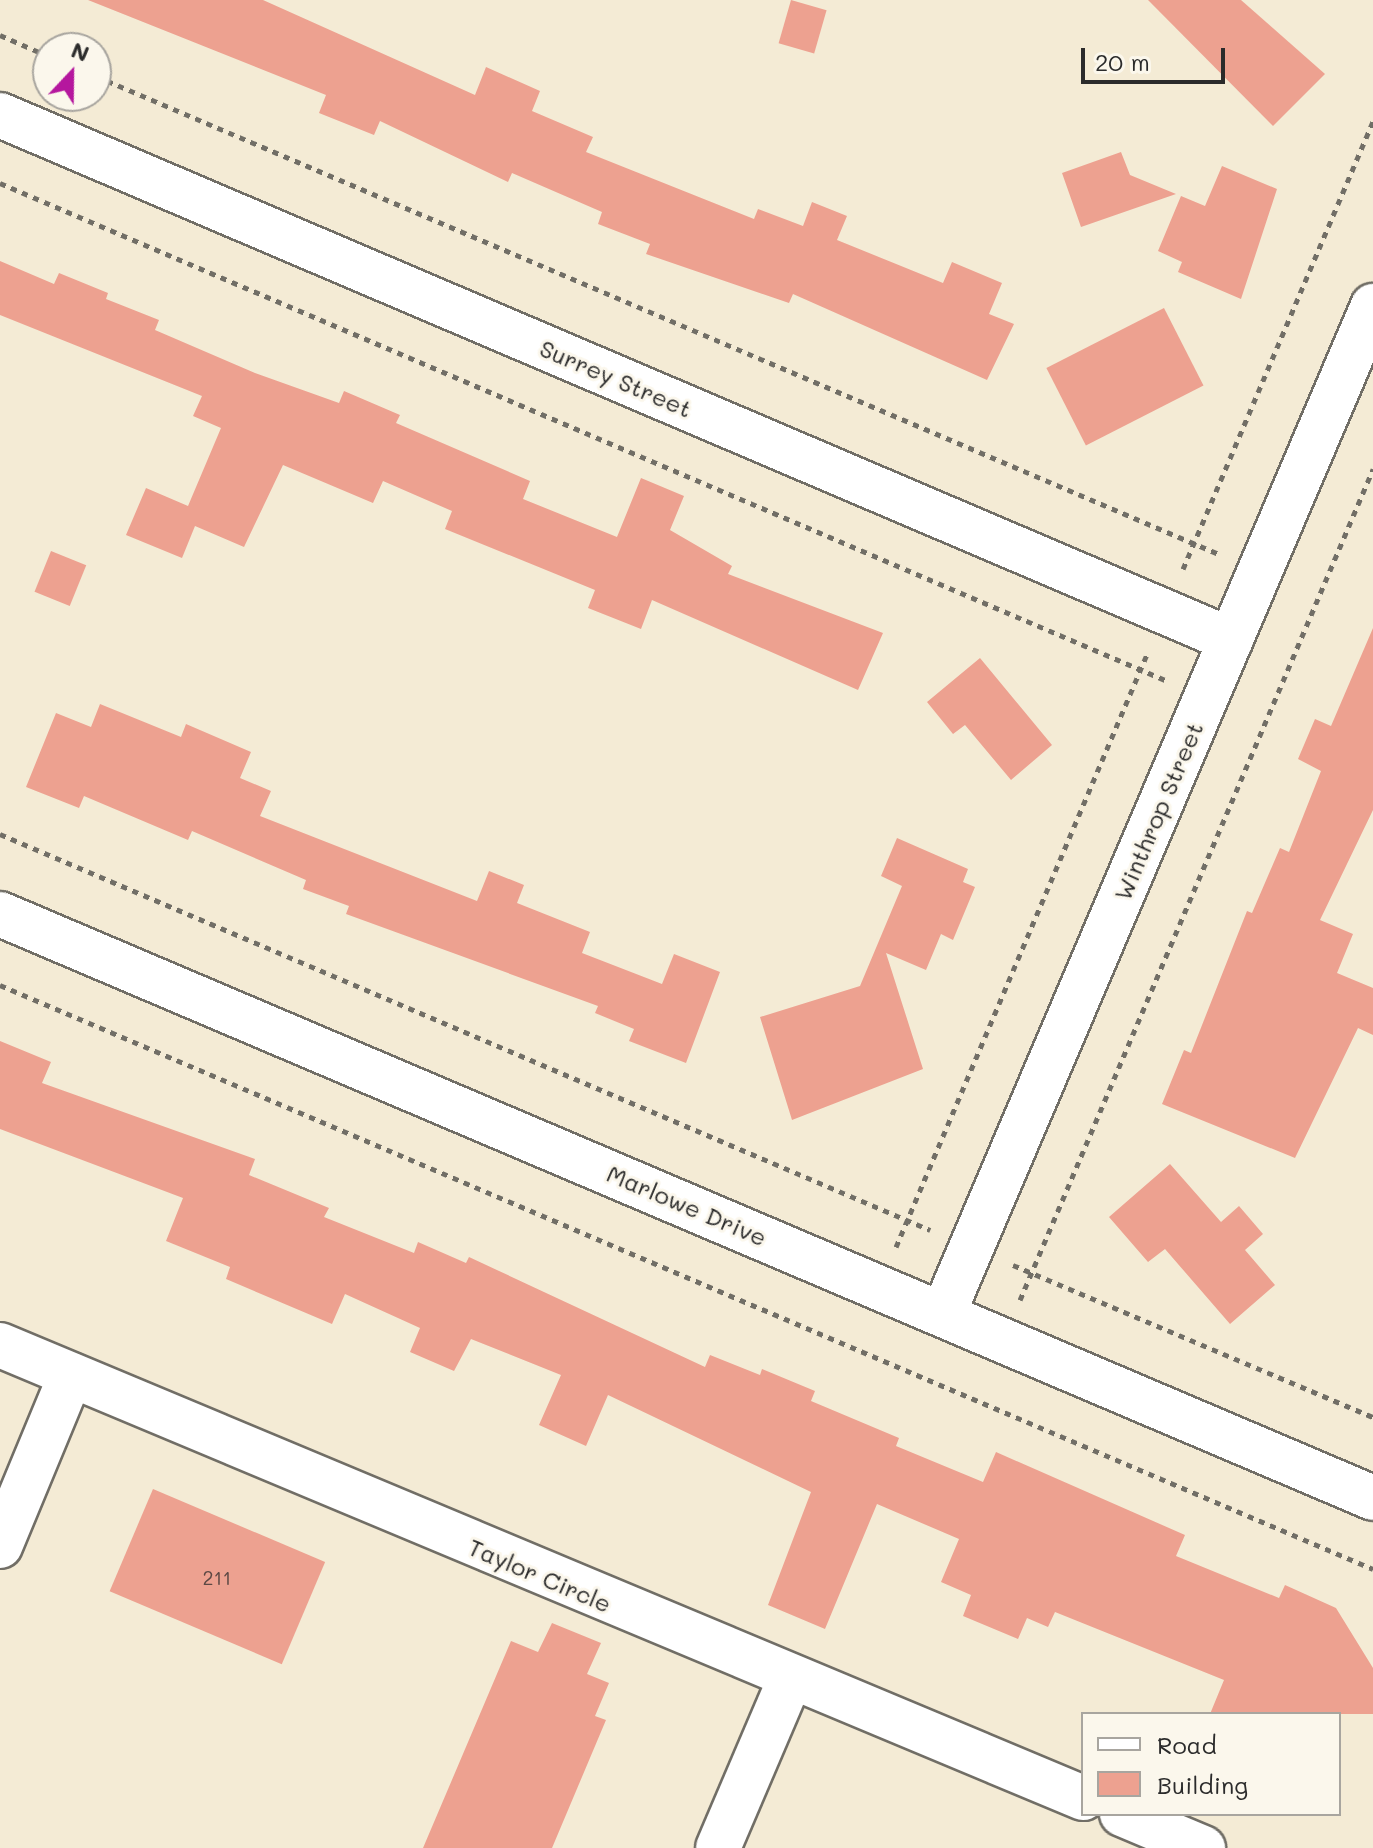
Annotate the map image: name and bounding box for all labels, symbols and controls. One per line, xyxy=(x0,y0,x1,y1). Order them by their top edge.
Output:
north arrow xyxy=(32,32,112,112)
scale bar xyxy=(1085,32,1229,82)
text: N xyxy=(67,35,94,68)
text: 20 m xyxy=(1095,46,1150,77)
street label: Surrey Street xyxy=(536,333,696,423)
street label: Winthrop Street xyxy=(1107,717,1209,905)
street label: Marlowe Drive xyxy=(603,1158,771,1252)
street label: Taylor Circle xyxy=(464,1532,616,1618)
house number: 211 xyxy=(202,1565,232,1589)
legend xyxy=(1081,1712,1341,1816)
text: Road xyxy=(1157,1729,1217,1760)
text: Building xyxy=(1157,1769,1248,1800)

